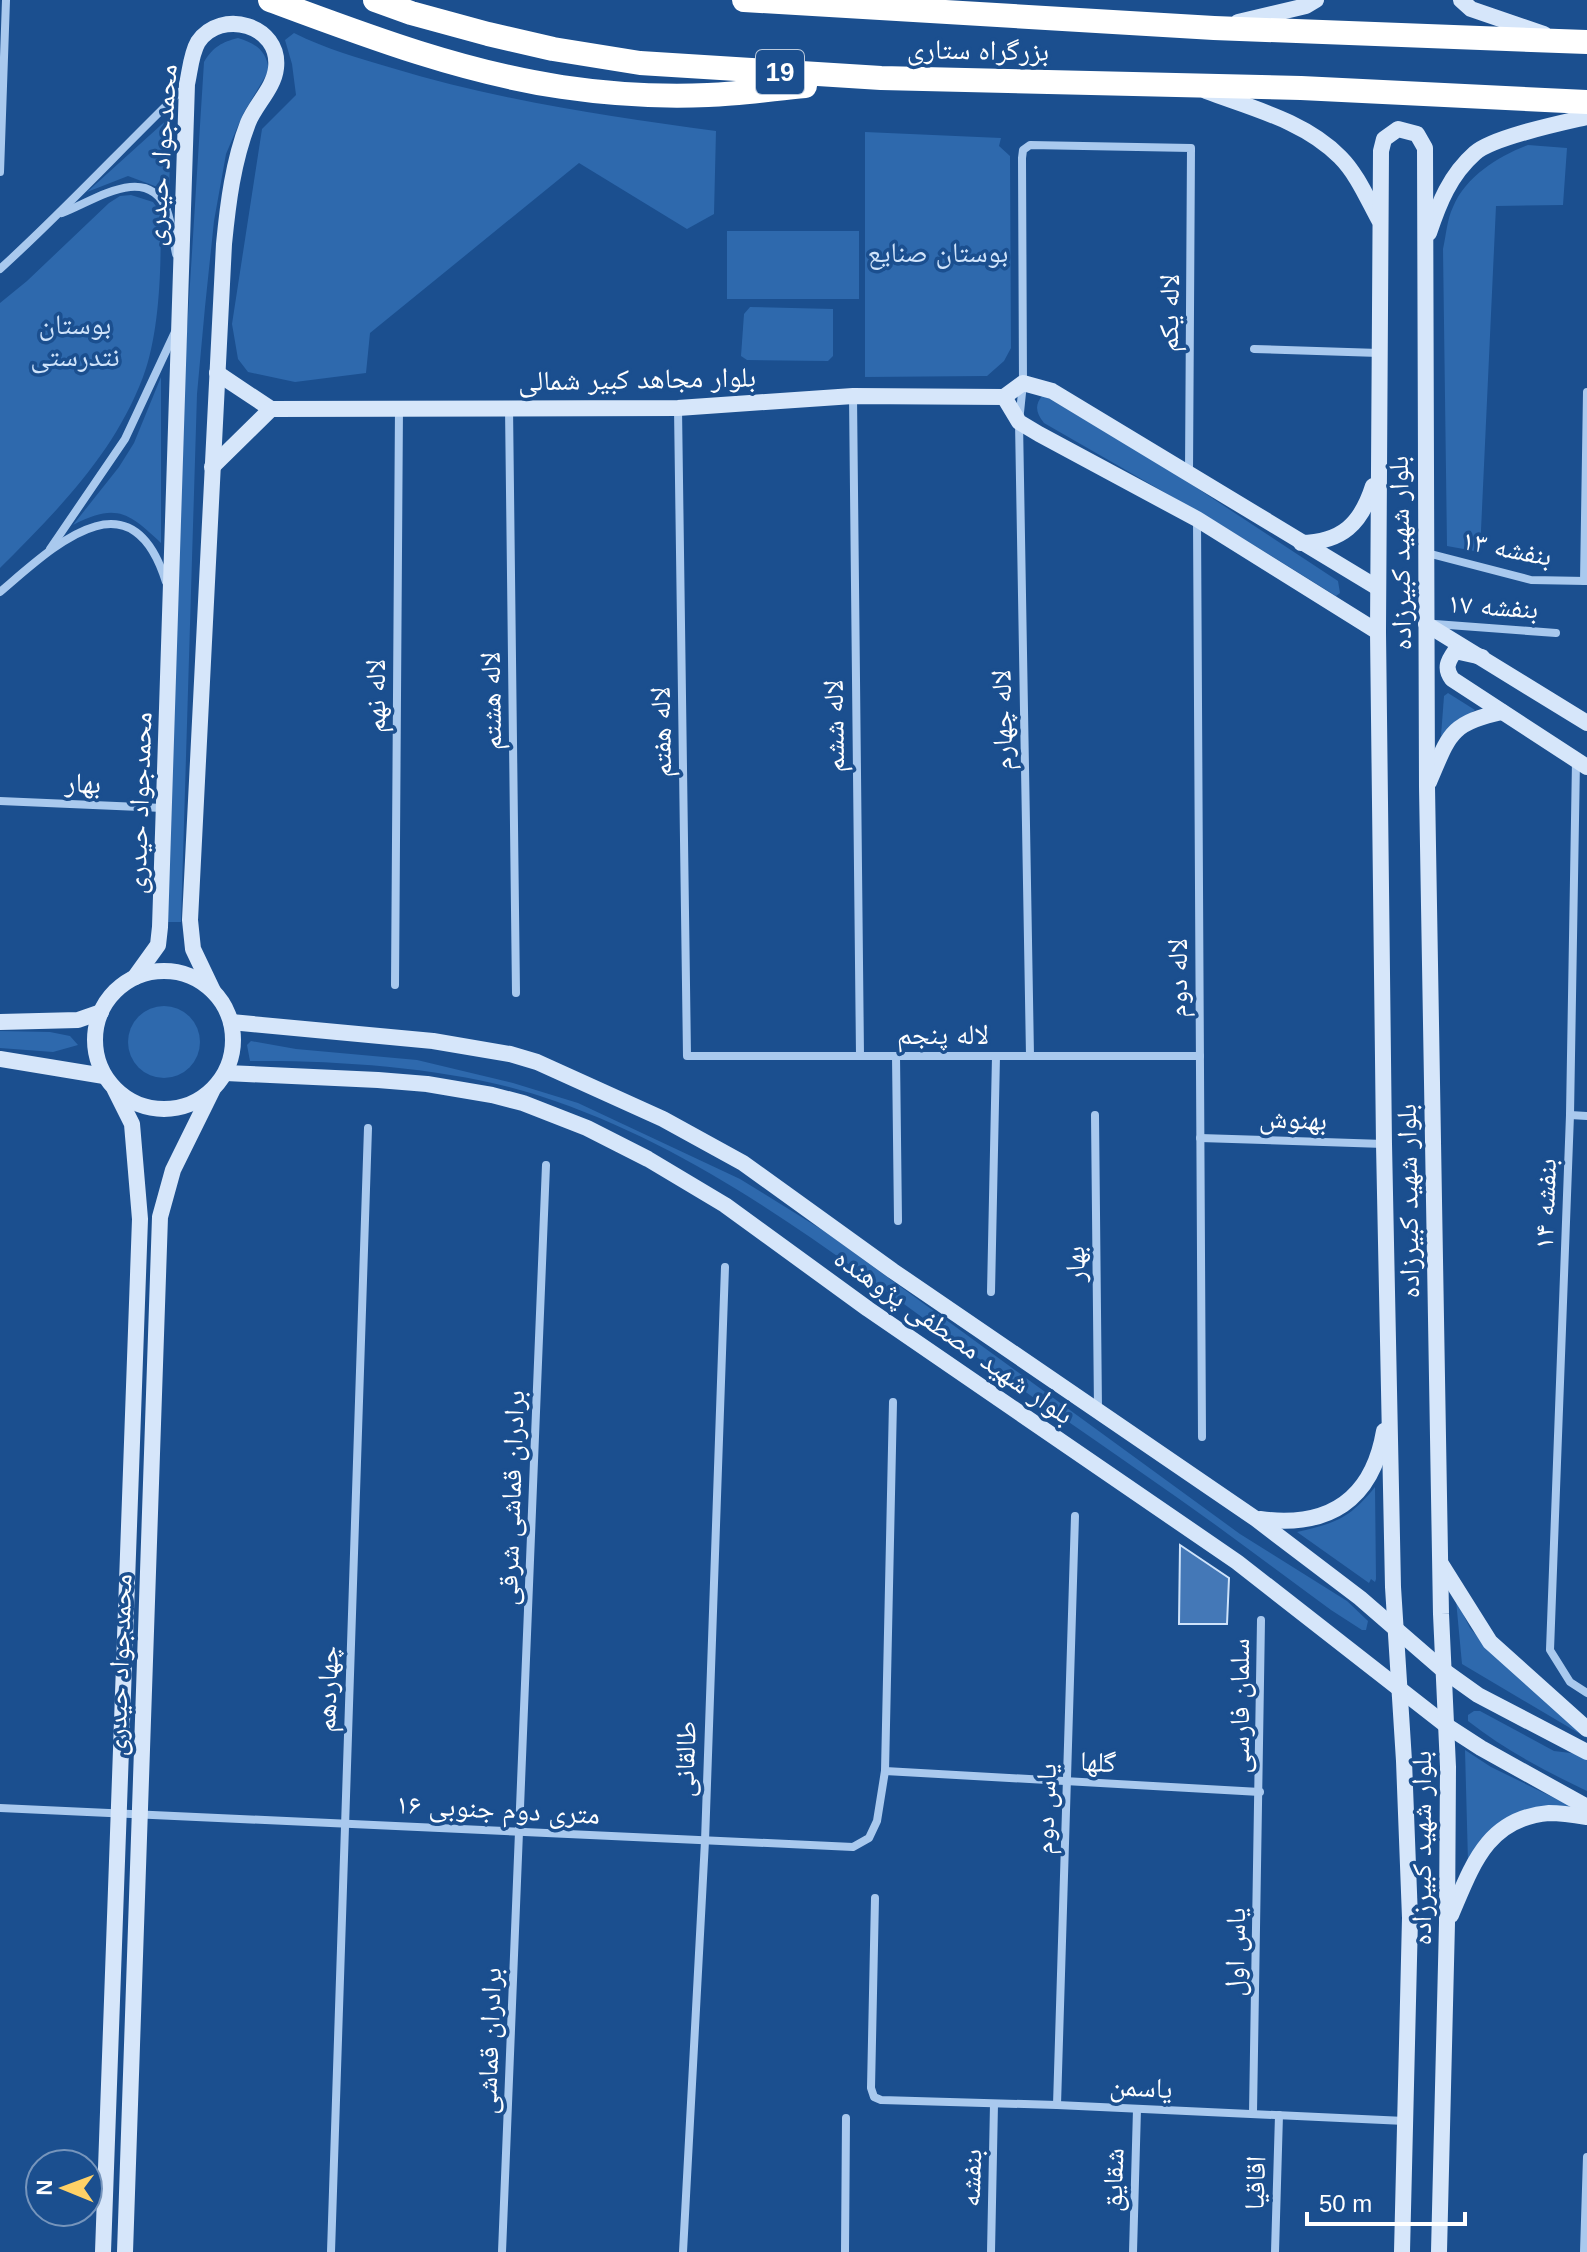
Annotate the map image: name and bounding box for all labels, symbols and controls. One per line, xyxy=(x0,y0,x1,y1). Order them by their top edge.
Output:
street label: بزرگراه ستاری xyxy=(907,33,1049,68)
road number: 19 xyxy=(756,50,804,94)
street label: محمدجواد حیدری xyxy=(139,63,184,247)
park label: بوستان صنایع xyxy=(868,237,1008,270)
street label: لاله یکم xyxy=(1153,274,1188,352)
park label: بوستان نتدرستی xyxy=(30,309,120,374)
street label: بلوار مجاهد کبیر شمالی xyxy=(518,361,756,399)
street label: بلوار شهید کبیرزاده xyxy=(1383,455,1418,651)
street label: بنفشه ۱۳ xyxy=(1459,524,1555,572)
street label: بنفشه ۱۷ xyxy=(1447,587,1539,625)
street label: لاله هشتم xyxy=(475,651,510,751)
street label: لاله نهم xyxy=(360,659,394,733)
street label: لاله چهارم xyxy=(986,669,1021,771)
street label: لاله ششم xyxy=(818,679,853,773)
street label: لاله هفتم xyxy=(645,686,680,778)
street label: محمدجواد حیدری xyxy=(120,711,159,895)
street label: بهار xyxy=(63,767,102,799)
street label: لاله دوم xyxy=(1162,938,1196,1018)
street label: لاله پنجم xyxy=(897,1019,989,1053)
street label: بهنوش xyxy=(1258,1102,1328,1138)
street label: بلوار شهید کبیرزاده xyxy=(1391,1103,1426,1299)
street label: بنفشه ۱۴ xyxy=(1528,1158,1562,1250)
street label: بلوار شهید مصطفی پژوهنده xyxy=(828,1242,1079,1432)
street label: بهار xyxy=(1059,1246,1091,1283)
street label: برادران قماشی شرقی xyxy=(492,1390,532,1606)
street label: محمدجواد حیدری xyxy=(100,1573,139,1757)
street label: سلمان فارسی xyxy=(1224,1638,1257,1774)
street label: چهاردهم xyxy=(310,1645,347,1733)
street label: طالقانی xyxy=(668,1720,704,1798)
street label: گلها xyxy=(1079,1746,1117,1778)
street label: بلوار شهید کبیرزاده xyxy=(1406,1751,1437,1945)
street label: یاس دوم xyxy=(1028,1763,1065,1855)
street label: ۱۶ متری دوم جنوبی xyxy=(395,1788,601,1833)
street label: یاس اول xyxy=(1219,1907,1253,1997)
street label: برادران قماشی xyxy=(471,1967,509,2115)
street label: یاسمن xyxy=(1109,2070,1173,2106)
north arrow xyxy=(24,2148,104,2228)
street label: شقایق xyxy=(1096,2148,1132,2213)
street label: بنفشه xyxy=(954,2149,988,2207)
street label: اقاقیا xyxy=(1239,2155,1272,2211)
scale bar xyxy=(1307,2176,1465,2226)
text: N xyxy=(32,2179,57,2196)
text: 50 m xyxy=(1319,2190,1372,2217)

